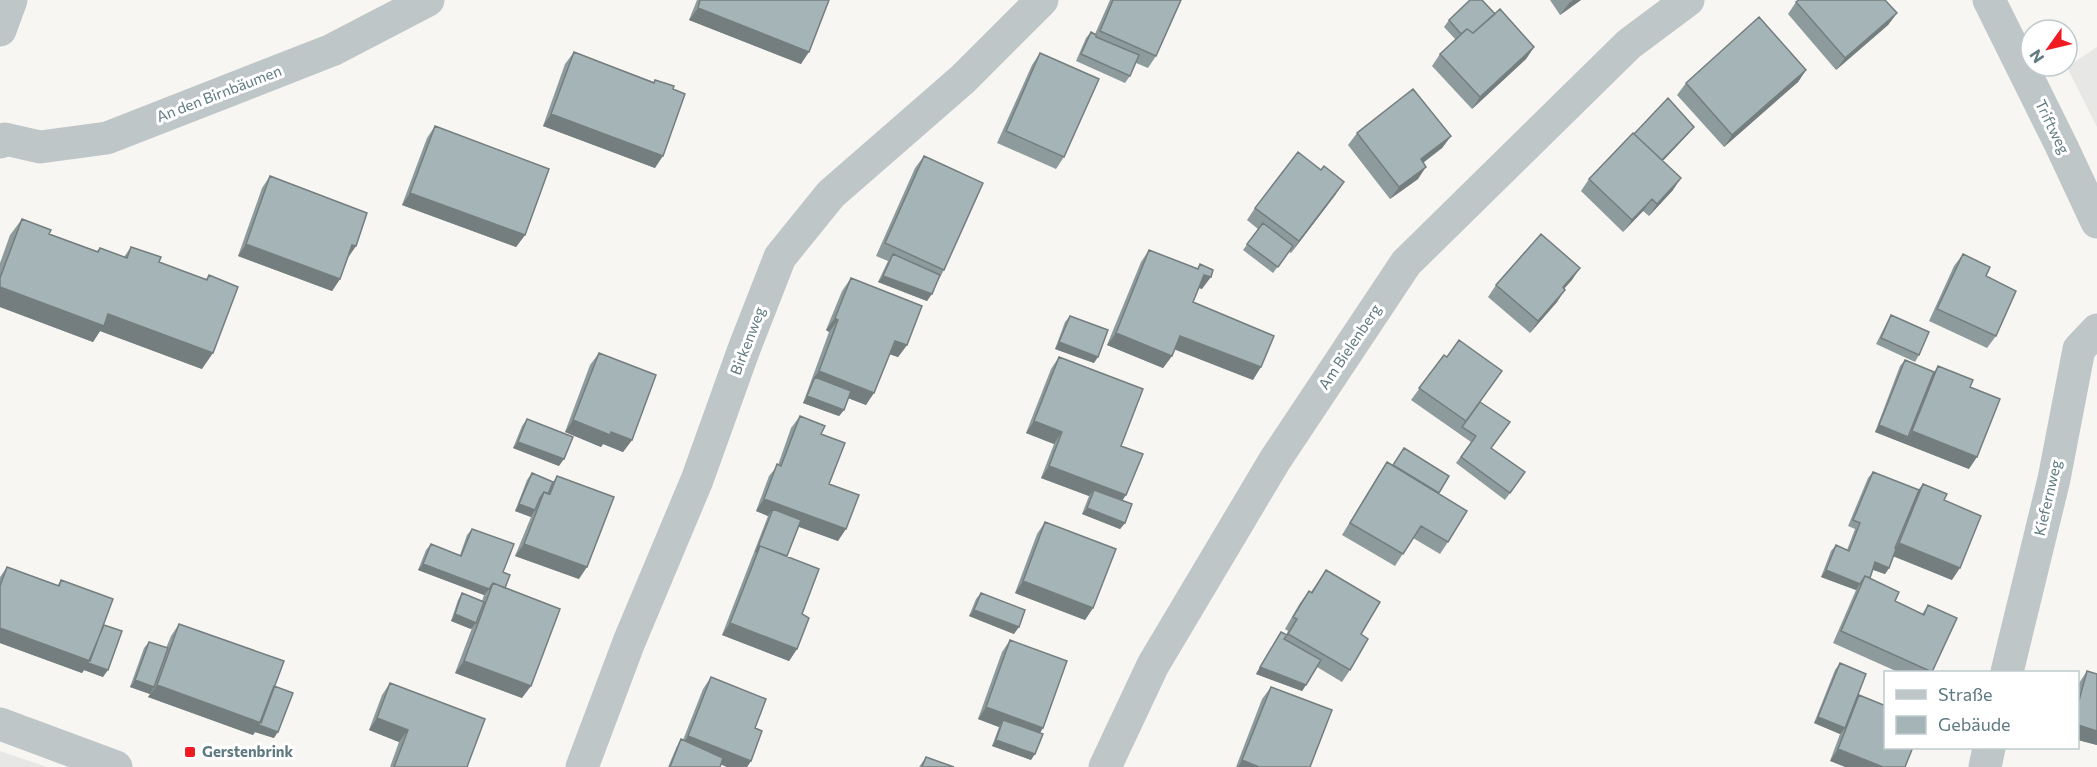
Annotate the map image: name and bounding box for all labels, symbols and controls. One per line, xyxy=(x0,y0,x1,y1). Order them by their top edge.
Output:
north arrow xyxy=(2019,18,2079,78)
text: N xyxy=(2025,46,2047,67)
street label: An den Birnbäumen xyxy=(154,61,284,125)
street label: Triftweg xyxy=(2032,97,2074,157)
street label: Am Bielenberg xyxy=(1314,300,1384,393)
street label: Birkenweg xyxy=(726,304,768,377)
street label: Kiefernweg xyxy=(2030,458,2065,538)
legend xyxy=(1884,671,2079,749)
text: Straße xyxy=(1938,683,1993,705)
text: Gebäude xyxy=(1938,713,2011,735)
place label: Gerstenbrink xyxy=(202,742,293,760)
marker: Gerstenbrink xyxy=(183,745,197,759)

